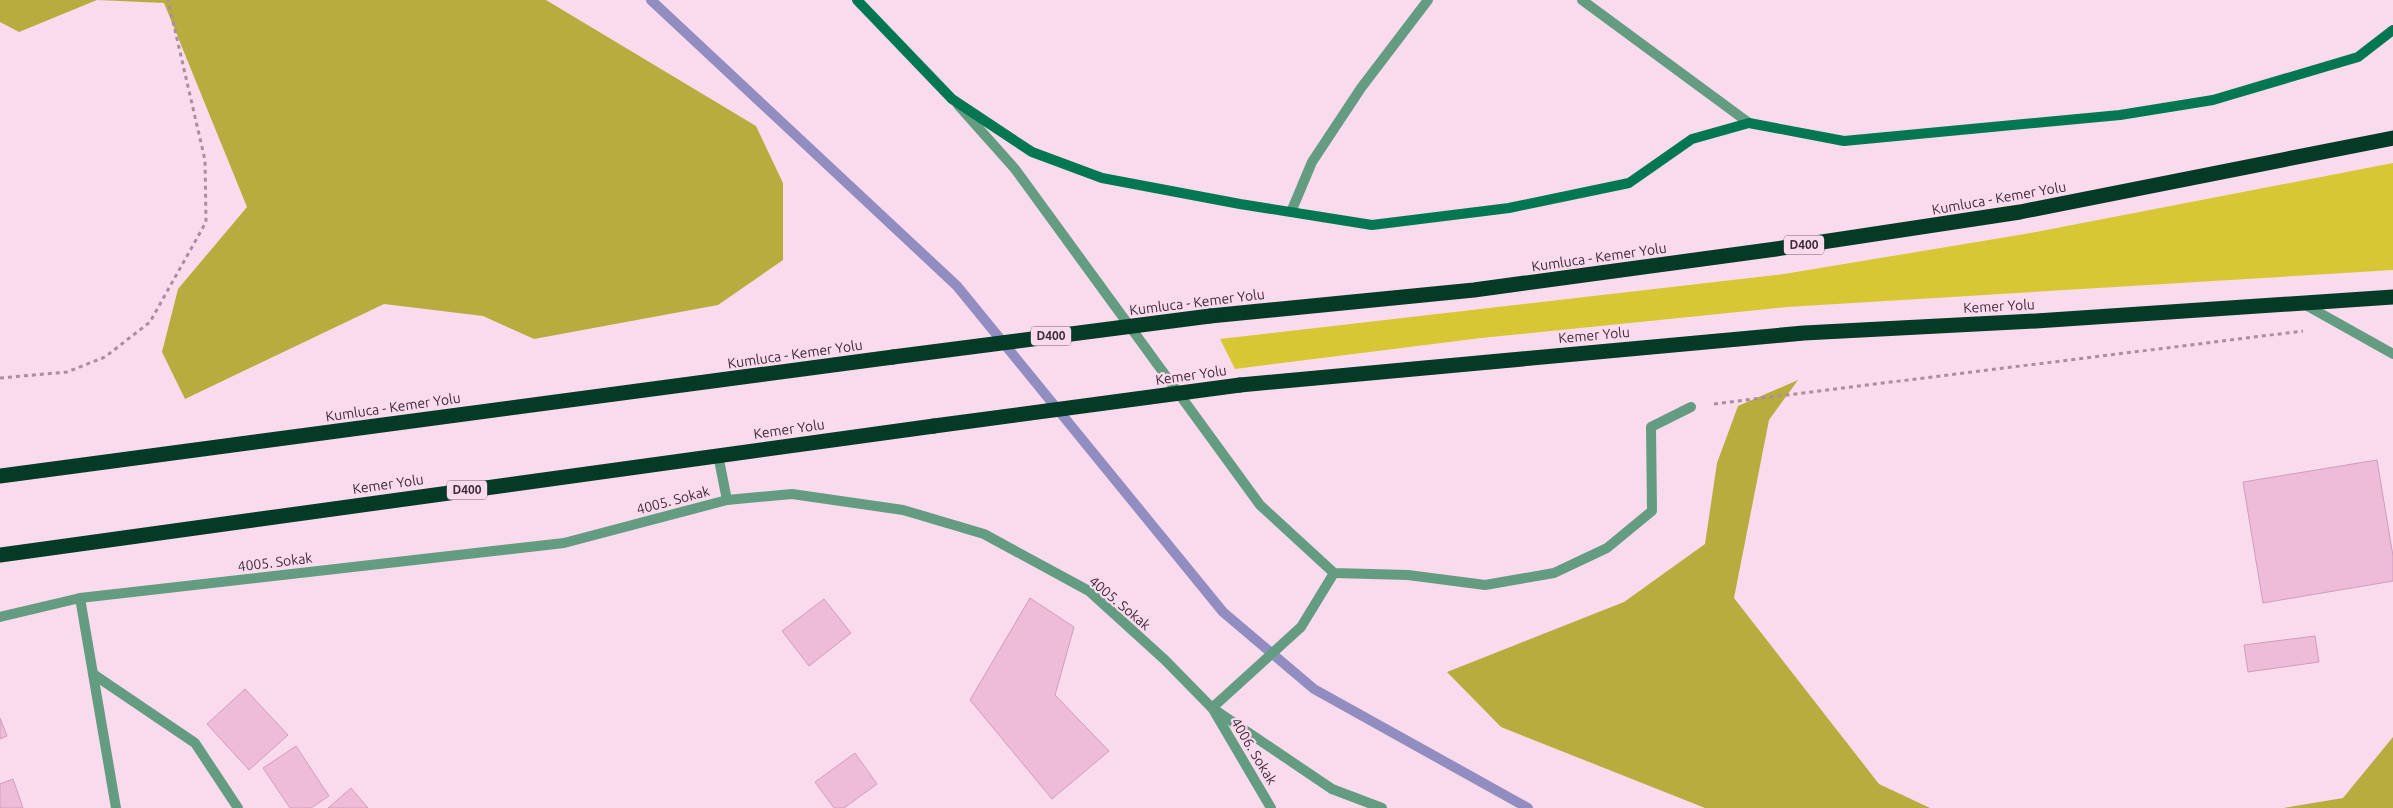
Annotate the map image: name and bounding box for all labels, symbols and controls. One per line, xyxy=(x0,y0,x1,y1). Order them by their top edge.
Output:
street label: Kumluca - Kemer Yolu xyxy=(1931,178,2067,218)
road number: D400 xyxy=(1784,236,1824,254)
street label: Kumluca - Kemer Yolu xyxy=(1531,240,1667,274)
street label: Kumluca - Kemer Yolu xyxy=(1128,286,1266,318)
street label: Kemer Yolu xyxy=(1963,296,2035,316)
street label: Kemer Yolu xyxy=(1558,324,1630,346)
road number: D400 xyxy=(1031,326,1071,346)
street label: Kumluca - Kemer Yolu xyxy=(727,337,863,371)
street label: Kemer Yolu xyxy=(1154,362,1228,388)
street label: Kumluca - Kemer Yolu xyxy=(325,390,461,424)
street label: Kemer Yolu xyxy=(752,416,826,442)
street label: Kemer Yolu xyxy=(351,471,425,497)
road number: D400 xyxy=(447,480,487,500)
street label: 4005. Sokak xyxy=(635,483,711,517)
street label: 4005. Sokak xyxy=(237,549,313,575)
street label: 4005. Sokak xyxy=(1086,573,1154,633)
street label: 4006. Sokak xyxy=(1228,715,1280,787)

